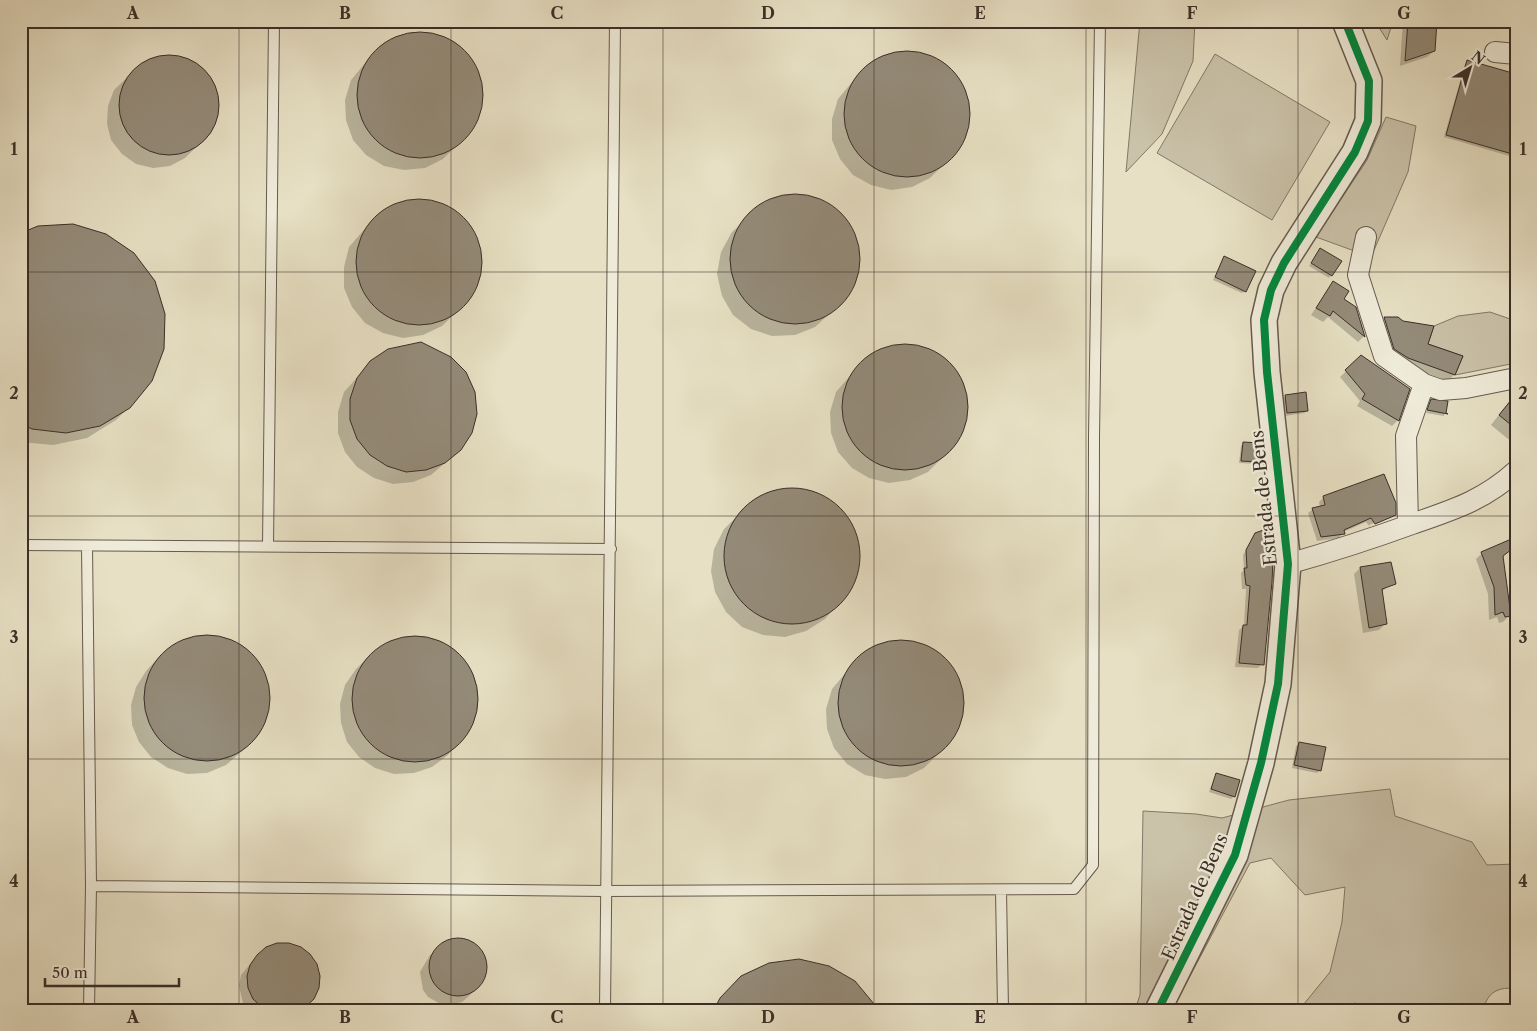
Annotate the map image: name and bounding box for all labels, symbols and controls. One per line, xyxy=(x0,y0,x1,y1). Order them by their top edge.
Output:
text: A xyxy=(126,3,140,23)
text: B xyxy=(339,3,351,23)
text: C xyxy=(551,3,563,23)
text: D xyxy=(761,3,775,23)
text: E xyxy=(974,3,986,23)
text: F xyxy=(1187,3,1198,23)
text: G xyxy=(1397,3,1411,23)
north arrow xyxy=(1444,42,1494,92)
text: N xyxy=(1468,47,1488,69)
text: 1 xyxy=(10,139,18,159)
text: 1 xyxy=(1519,139,1527,159)
text: 2 xyxy=(9,383,19,403)
text: 2 xyxy=(1518,383,1528,403)
street label: Estrada de Bens xyxy=(1246,429,1282,567)
text: 3 xyxy=(9,627,19,647)
text: 3 xyxy=(1518,627,1528,647)
street label: Estrada de Bens xyxy=(1157,830,1233,964)
text: 4 xyxy=(9,871,19,891)
text: 4 xyxy=(1518,871,1528,891)
scale bar xyxy=(45,956,179,988)
text: 50 m xyxy=(52,963,88,982)
text: A xyxy=(126,1007,140,1027)
text: B xyxy=(339,1007,351,1027)
text: C xyxy=(551,1007,563,1027)
text: D xyxy=(761,1007,775,1027)
text: E xyxy=(974,1007,986,1027)
text: F xyxy=(1187,1007,1198,1027)
text: G xyxy=(1397,1007,1411,1027)

